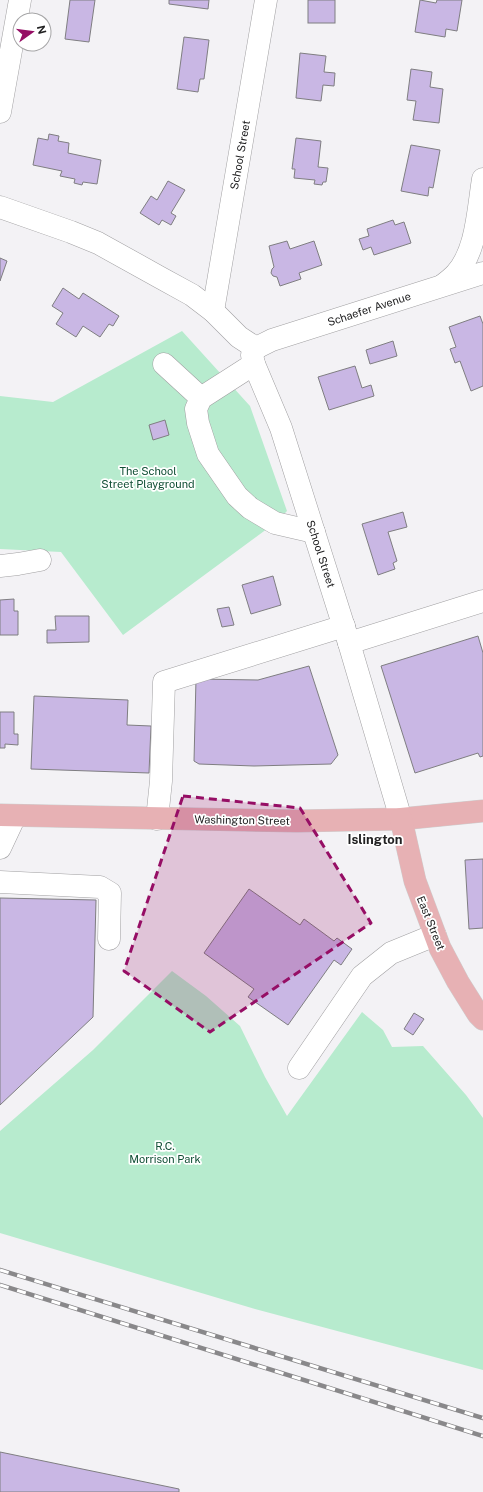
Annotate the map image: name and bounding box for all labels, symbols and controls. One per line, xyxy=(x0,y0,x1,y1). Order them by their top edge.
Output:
north arrow xyxy=(12,12,52,52)
text: N xyxy=(35,24,49,35)
street label: School Street xyxy=(228,119,252,191)
street label: Schaefer Avenue xyxy=(326,290,412,328)
park label: The School Street Playground xyxy=(101,465,195,490)
street label: School Street xyxy=(304,519,338,589)
street label: Washington Street xyxy=(194,813,290,827)
district label: Islington xyxy=(347,832,403,847)
street label: East Street xyxy=(415,894,447,952)
park label: R.C. Morrison Park xyxy=(129,1140,201,1165)

